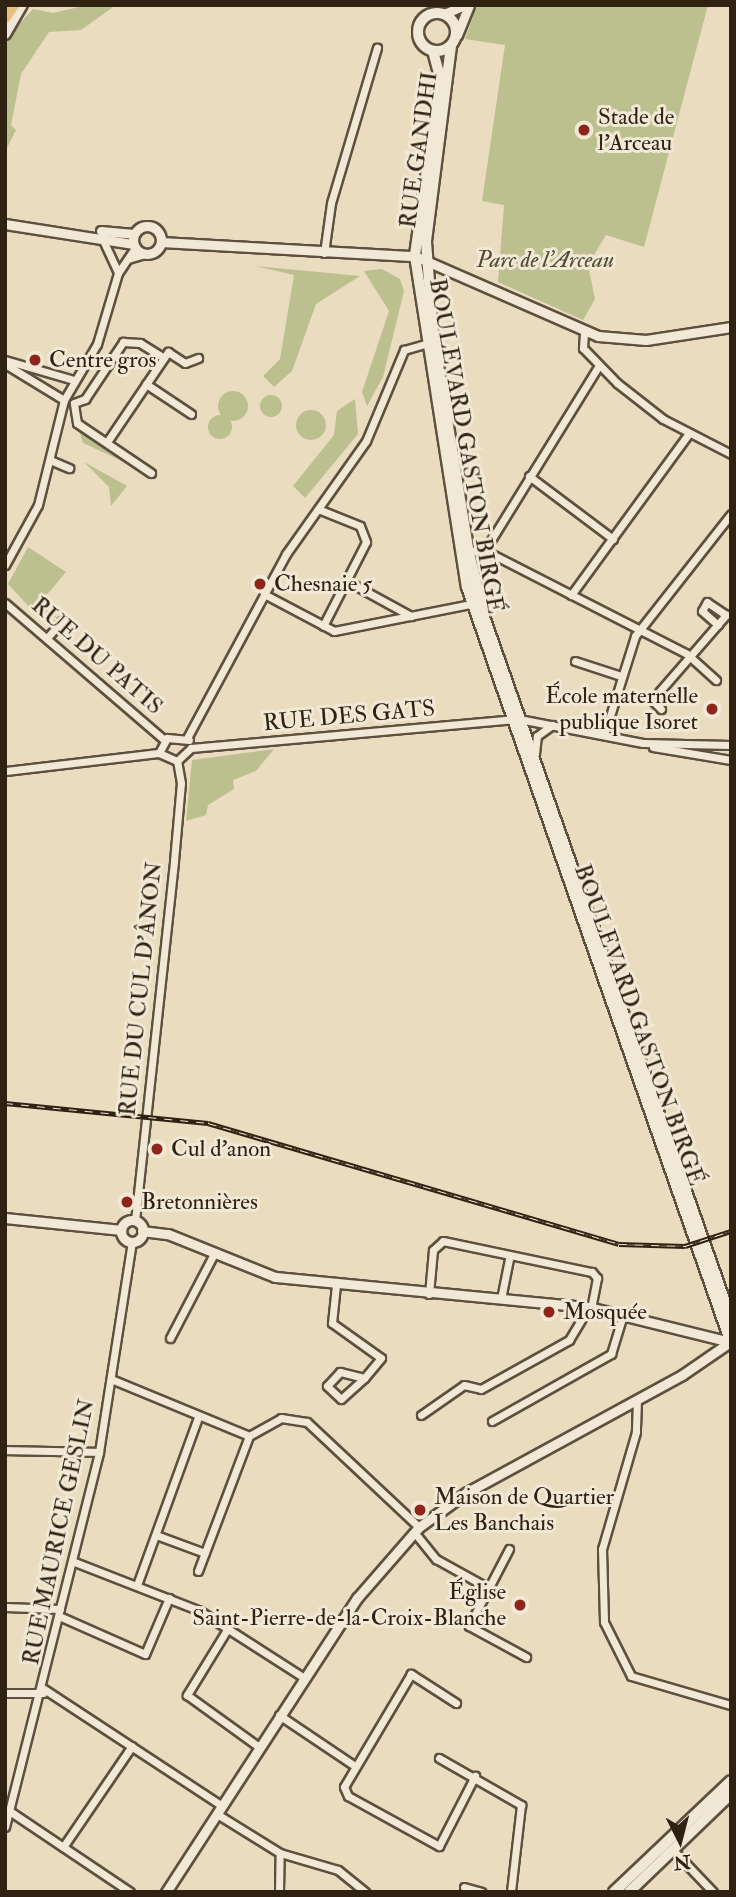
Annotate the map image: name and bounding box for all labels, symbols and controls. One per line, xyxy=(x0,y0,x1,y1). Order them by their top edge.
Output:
street label: RUE GANDHI xyxy=(394,70,444,230)
place label: Stade de l'Arceau xyxy=(598,103,674,157)
marker: Stade de l'Arceau xyxy=(576,122,592,138)
park label: Parc de l'Arceau xyxy=(476,246,614,274)
street label: BOULEVARD GASTON BIRGÉ xyxy=(423,276,509,616)
place label: Centre gros xyxy=(49,346,156,374)
marker: Centre gros xyxy=(27,352,43,368)
place label: Chesnaie 5 xyxy=(274,570,372,598)
marker: Chesnaie 5 xyxy=(252,576,268,592)
street label: RUE DU PATIS xyxy=(26,591,168,721)
place label: École maternelle publique Isoret xyxy=(545,682,698,736)
street label: RUE DES GATS xyxy=(262,695,436,737)
marker: École maternelle publique Isoret xyxy=(704,701,720,717)
street label: RUE DU CUL D'ÂNON xyxy=(114,861,168,1117)
street label: BOULEVARD GASTON BIRGÉ xyxy=(568,861,710,1189)
place label: Cul d’anon xyxy=(171,1135,271,1163)
marker: Cul d’anon xyxy=(149,1141,165,1157)
place label: Bretonnières xyxy=(141,1188,258,1216)
marker: Bretonnières xyxy=(119,1194,135,1210)
place label: Mosquée xyxy=(563,1298,647,1326)
marker: Mosquée xyxy=(541,1304,557,1320)
street label: RUE MAURICE GESLIN xyxy=(17,1397,101,1667)
place label: Maison de Quartier Les Banchais xyxy=(434,1483,614,1537)
marker: Maison de Quartier Les Banchais xyxy=(412,1502,428,1518)
place label: Église Saint-Pierre-de-la-Croix-Blanche xyxy=(192,1578,506,1632)
marker: Église Saint-Pierre-de-la-Croix-Blanche xyxy=(512,1597,528,1613)
north arrow xyxy=(645,1806,715,1876)
text: N xyxy=(672,1849,692,1875)

